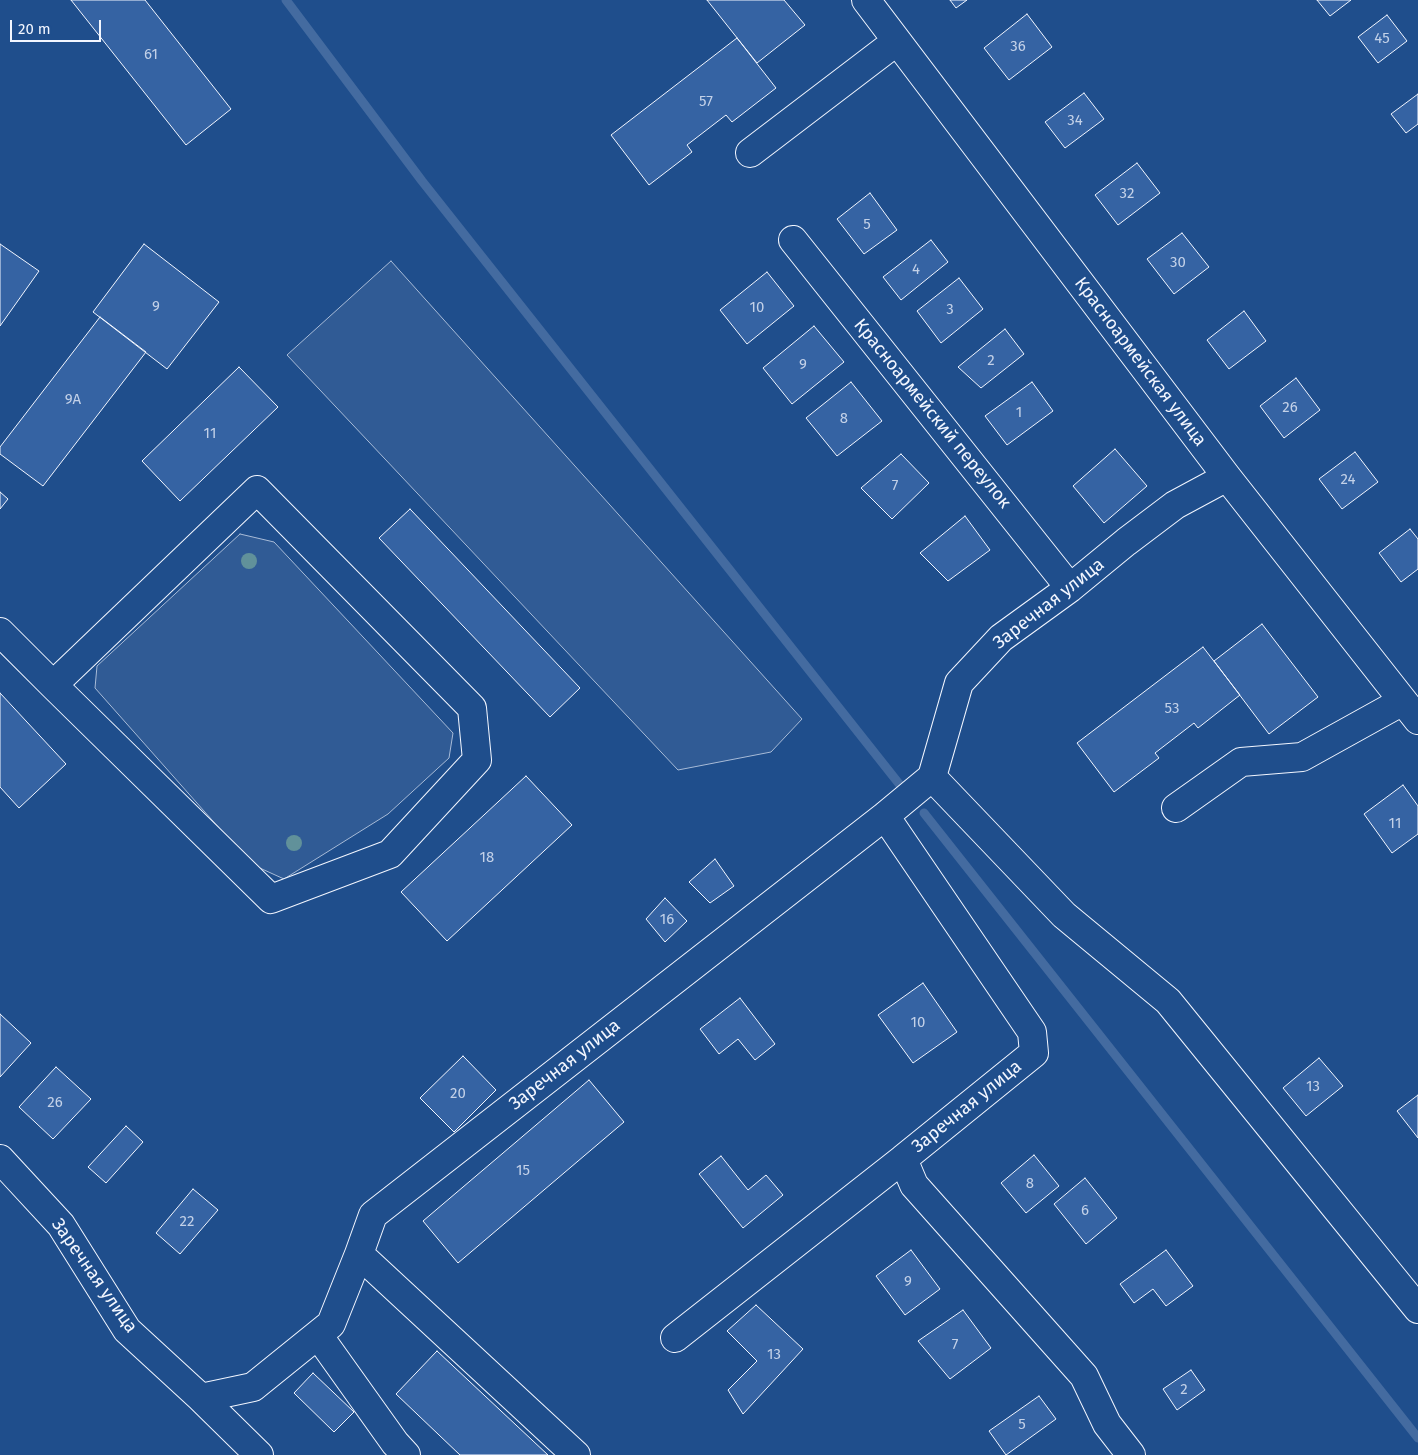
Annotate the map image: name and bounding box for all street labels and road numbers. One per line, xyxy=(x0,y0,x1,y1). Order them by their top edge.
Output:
street label: Красноармейская улица xyxy=(1069,273,1211,451)
street label: Красноармейский переулок xyxy=(849,315,1015,513)
street label: Заречная улица xyxy=(989,554,1109,654)
street label: Заречная улица xyxy=(505,1015,625,1115)
street label: Заречная улица xyxy=(908,1056,1026,1158)
street label: Заречная улица xyxy=(46,1215,142,1337)

